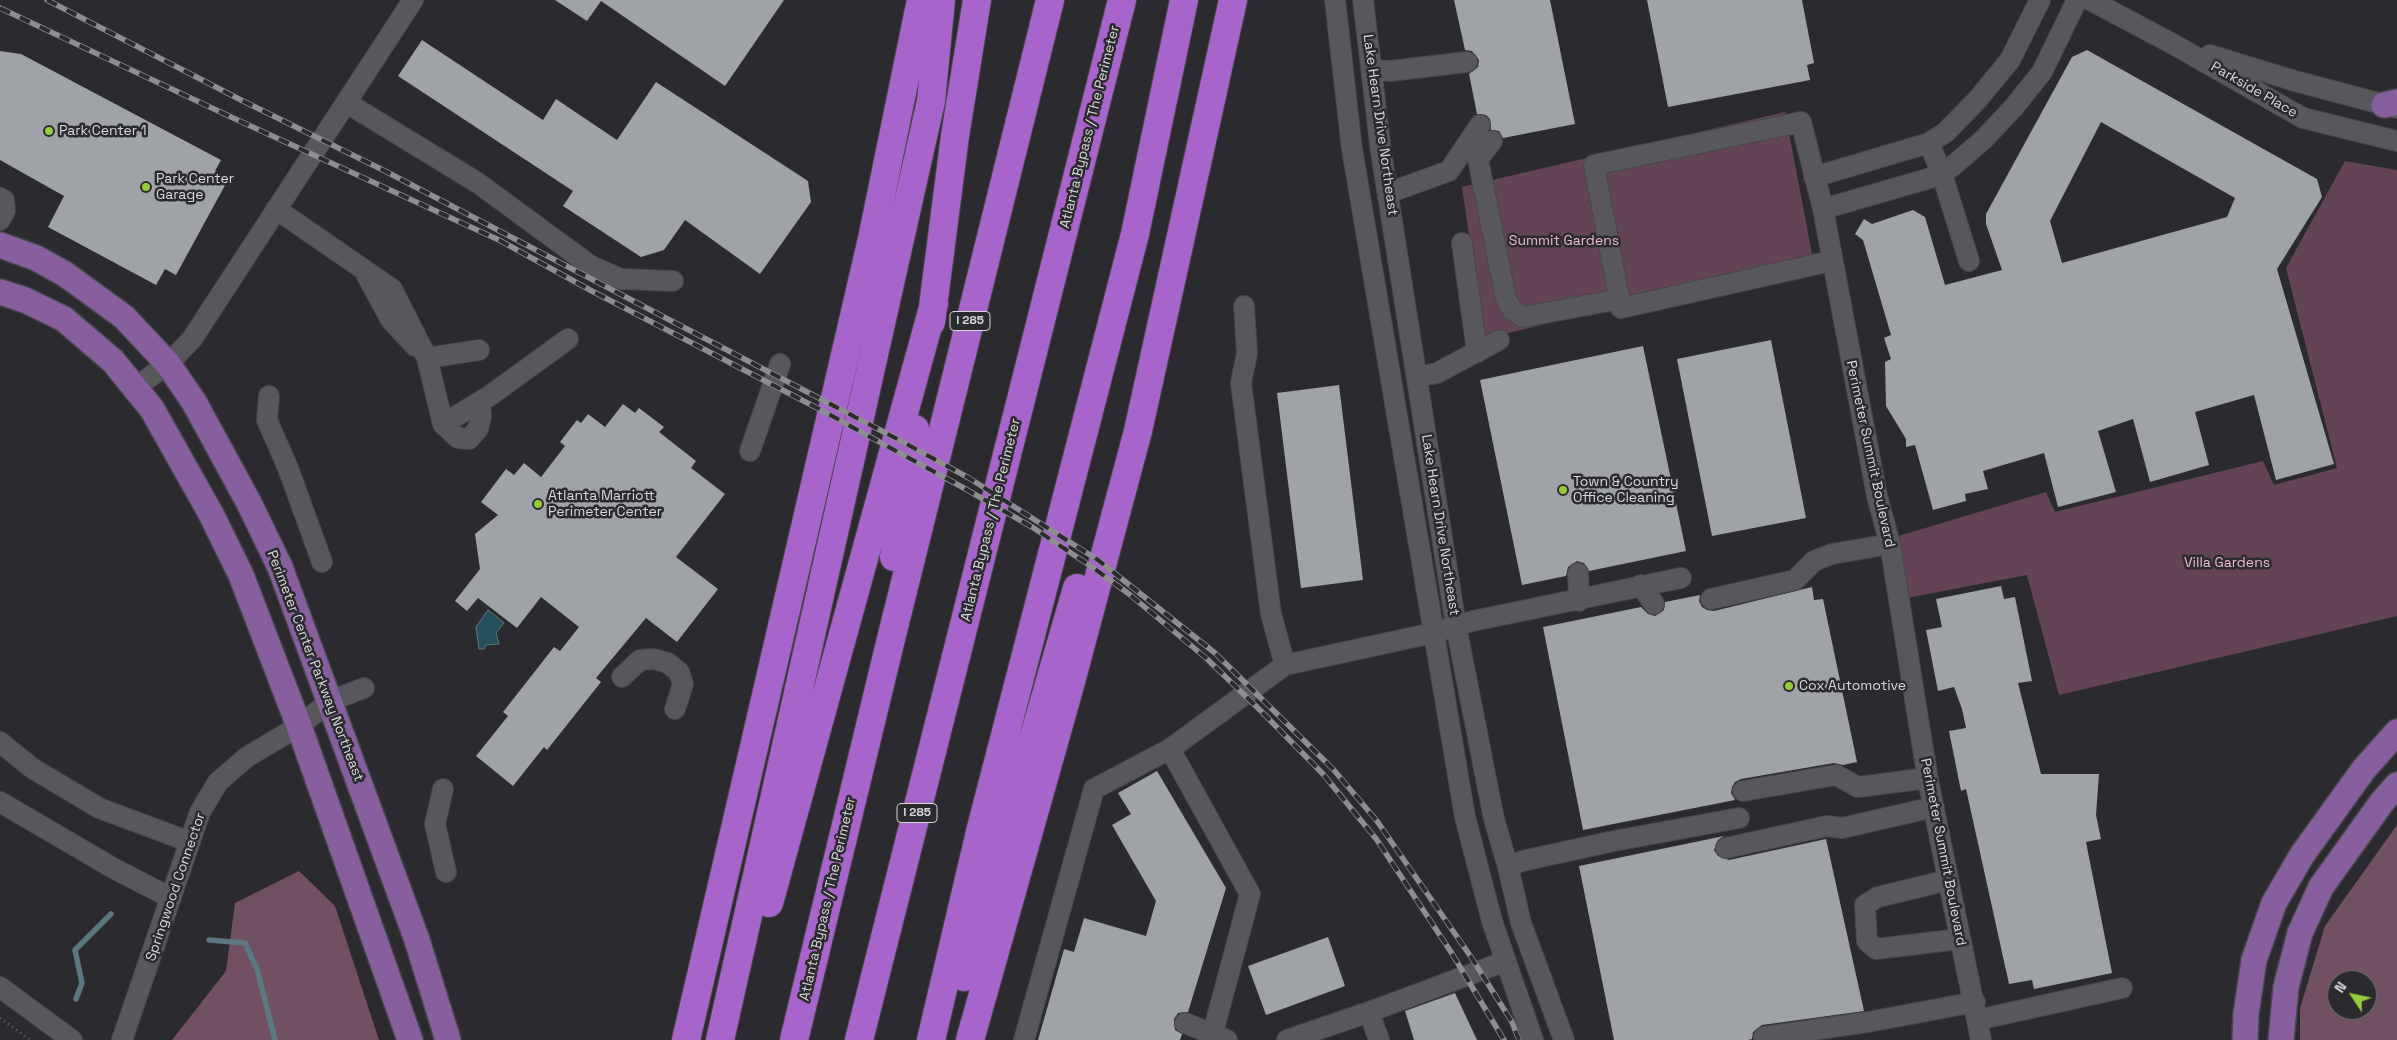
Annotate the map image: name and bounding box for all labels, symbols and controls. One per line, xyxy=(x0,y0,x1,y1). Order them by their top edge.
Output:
street label: Atlanta Bypass / The Perimeter xyxy=(1057,24,1123,230)
street label: Lake Hearn Drive Northeast xyxy=(1359,33,1401,217)
street label: Parkside Place xyxy=(2208,58,2300,122)
place label: Park Center 1 xyxy=(59,123,147,139)
marker: Park Center 1 xyxy=(43,125,55,137)
place label: Park Center Garage xyxy=(156,171,234,203)
marker: Park Center Garage xyxy=(140,181,152,193)
park label: Summit Gardens xyxy=(1509,233,1619,249)
road number: I 285 xyxy=(950,312,990,331)
street label: Perimeter Summit Boulevard xyxy=(1842,359,1898,549)
street label: Atlanta Bypass / The Perimeter xyxy=(958,417,1024,623)
street label: Lake Hearn Drive Northeast xyxy=(1417,433,1463,617)
place label: Town & Country Office Cleaning xyxy=(1573,474,1679,507)
marker: Town & Country Office Cleaning xyxy=(1557,484,1569,496)
place label: Atlanta Marriott Perimeter Center xyxy=(548,488,662,520)
marker: Atlanta Marriott Perimeter Center xyxy=(532,498,544,510)
street label: Perimeter Center Parkway Northeast xyxy=(263,548,367,784)
park label: Villa Gardens xyxy=(2184,555,2270,571)
place label: Cox Automotive xyxy=(1799,678,1906,694)
marker: Cox Automotive xyxy=(1783,680,1795,692)
street label: Perimeter Summit Boulevard xyxy=(1917,757,1969,947)
street label: Atlanta Bypass / The Perimeter xyxy=(796,796,860,1002)
road number: I 285 xyxy=(897,804,937,822)
street label: Springwood Connector xyxy=(143,810,209,964)
north arrow xyxy=(2327,970,2377,1020)
text: N xyxy=(2330,978,2350,996)

